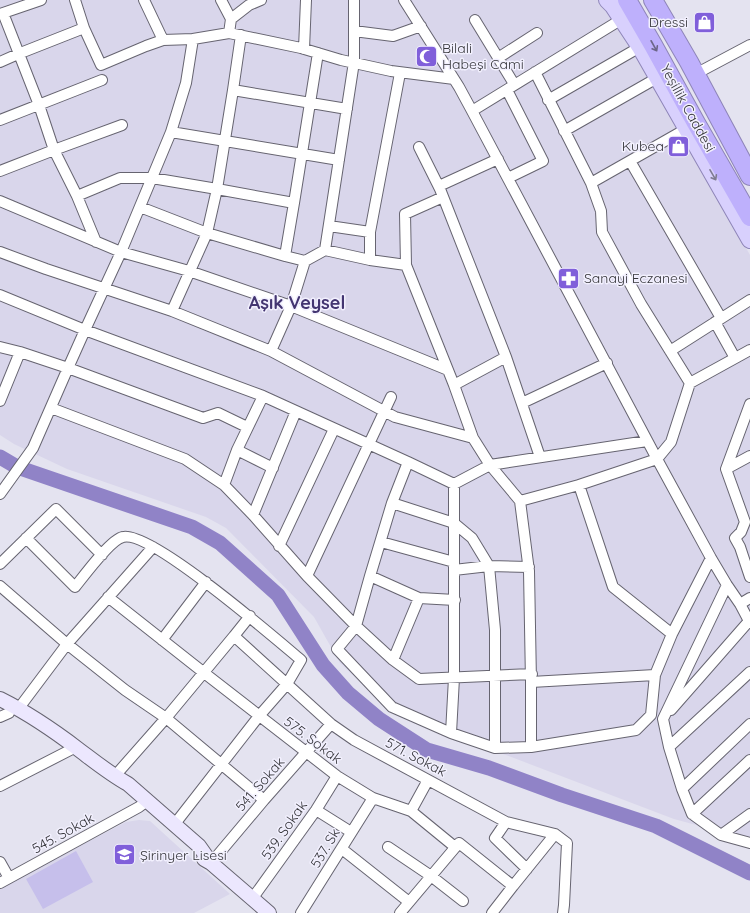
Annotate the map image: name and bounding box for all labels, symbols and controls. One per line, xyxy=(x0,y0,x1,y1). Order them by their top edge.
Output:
shop icon: Dressi xyxy=(691,9,717,35)
place label: Dressi xyxy=(649,13,688,31)
place label: Bilali Habeşi Cami xyxy=(442,39,524,73)
one-way arrow xyxy=(650,40,658,52)
mosque icon: Bilali Habeşi Cami xyxy=(413,43,439,69)
street label: Yeşillik Caddesi xyxy=(656,61,720,155)
shop icon: Kubea xyxy=(666,133,692,159)
place label: Kubea xyxy=(622,137,664,155)
one-way arrow xyxy=(709,169,717,181)
pharmacy icon: Sanayi Eczanesi xyxy=(556,265,582,291)
place label: Sanayi Eczanesi xyxy=(584,269,688,287)
district label: Aşık Veysel xyxy=(249,291,345,314)
street label: 575. Sokak xyxy=(280,712,346,768)
street label: 571. Sokak xyxy=(382,733,450,781)
street label: 541. Sokak xyxy=(232,753,288,815)
street label: 539. Sokak xyxy=(257,797,311,863)
street label: 545. Sokak xyxy=(29,809,97,857)
street label: 537. Sk xyxy=(306,825,344,871)
school or university icon: Şirinyer Lisesi xyxy=(112,842,138,868)
place label: Şirinyer Lisesi xyxy=(140,846,227,864)

